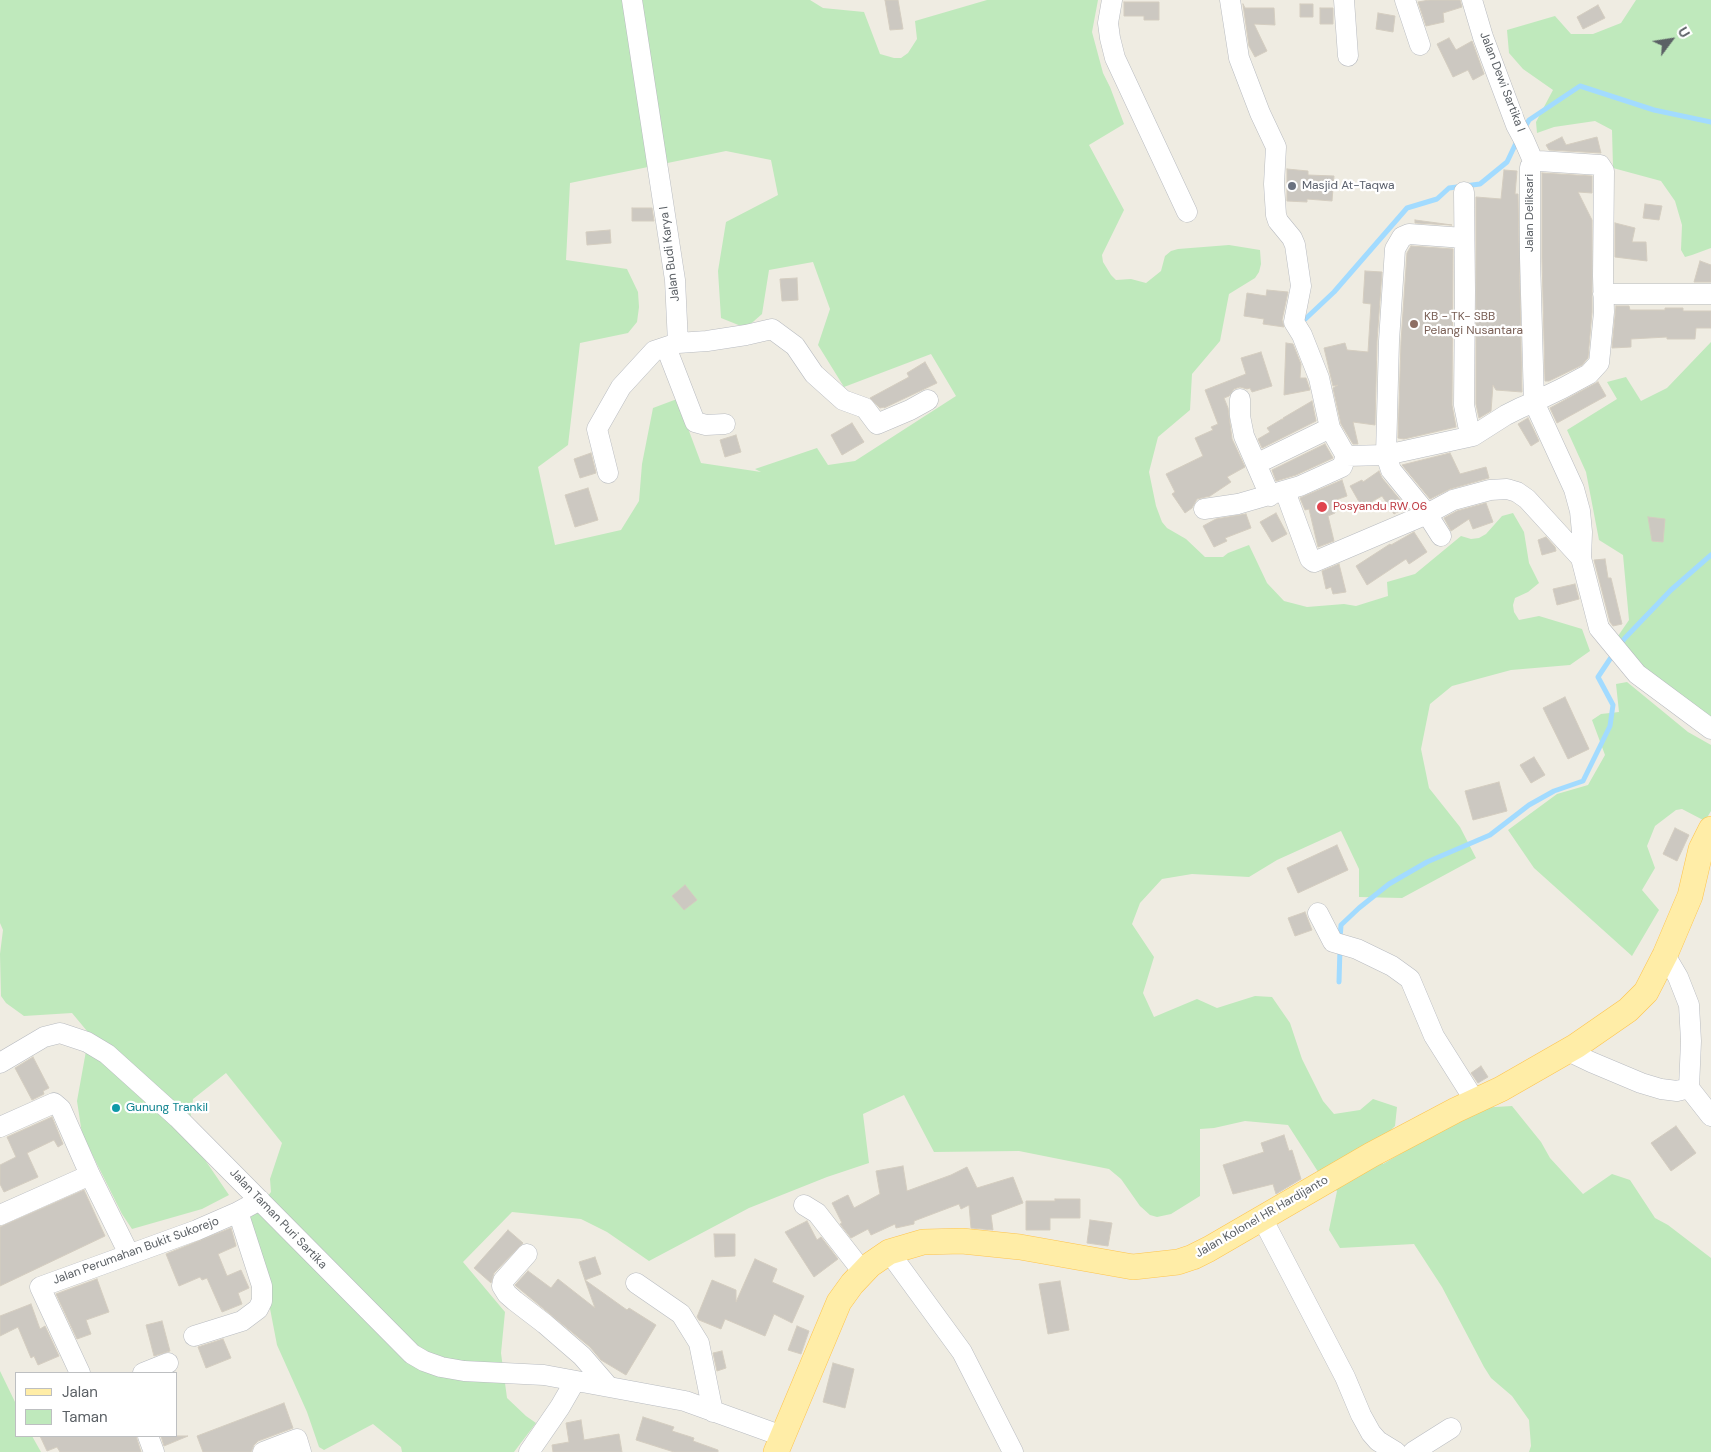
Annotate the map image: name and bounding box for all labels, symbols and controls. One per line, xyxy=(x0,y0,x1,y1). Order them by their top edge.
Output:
north arrow xyxy=(1646,15,1696,65)
text: U xyxy=(1674,24,1694,41)
street label: Jalan Dewi Sartika I xyxy=(1476,30,1528,134)
street label: Jalan Deliksari xyxy=(1523,174,1537,252)
place label: Masjid At-Taqwa xyxy=(1302,179,1395,193)
marker: Masjid At-Taqwa xyxy=(1286,180,1298,192)
street label: Jalan Budi Karya I xyxy=(657,205,683,303)
place label: KB - TK- SBB Pelangi Nusantara xyxy=(1424,310,1523,338)
marker: KB - TK- SBB Pelangi Nusantara xyxy=(1408,318,1420,330)
marker: Posyandu RW 06 xyxy=(1315,500,1329,514)
place label: Posyandu RW 06 xyxy=(1333,500,1427,514)
place label: Gunung Trankil xyxy=(126,1101,208,1115)
marker: Gunung Trankil xyxy=(110,1102,122,1114)
street label: Jalan Taman Puri Sartika xyxy=(226,1166,330,1272)
street label: Jalan Kolonel HR Hardijanto xyxy=(1193,1173,1331,1261)
street label: Jalan Perumahan Bukit Sukorejo xyxy=(51,1214,221,1288)
legend xyxy=(15,1372,178,1437)
text: Jalan xyxy=(62,1382,98,1402)
text: Taman xyxy=(62,1407,108,1427)

